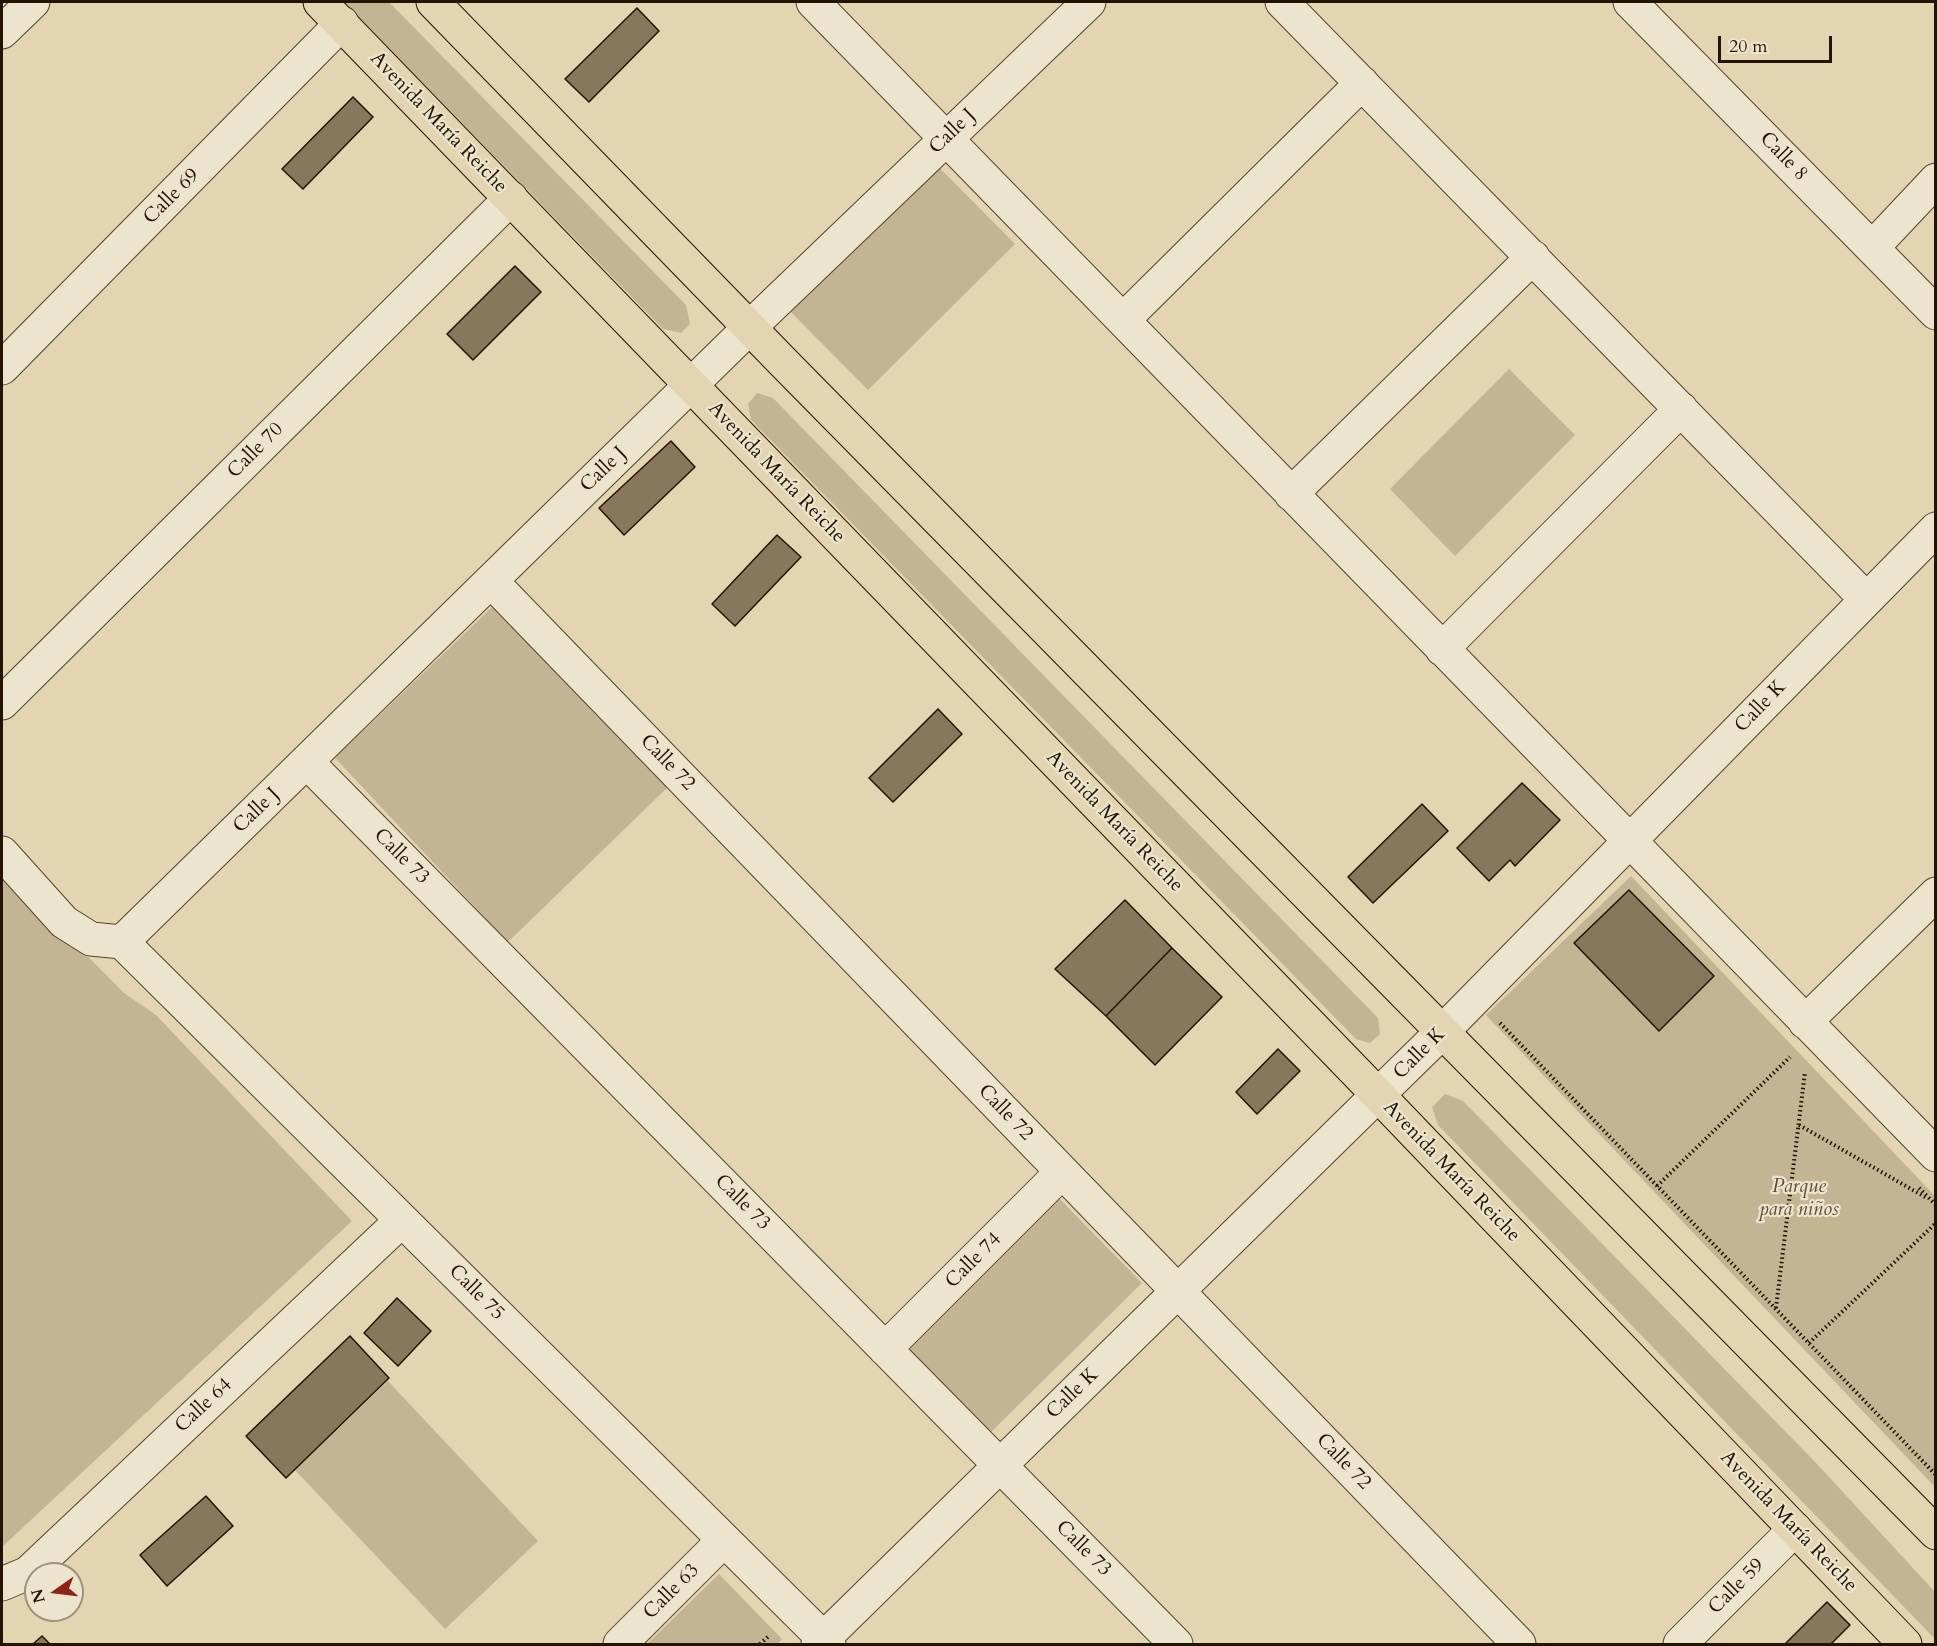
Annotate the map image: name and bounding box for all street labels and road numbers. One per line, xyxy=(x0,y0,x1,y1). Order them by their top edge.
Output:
street label: Avenida María Reiche xyxy=(364,47,512,199)
street label: Calle J xyxy=(925,104,981,160)
street label: Calle 8 xyxy=(1754,128,1812,186)
street label: Calle 69 xyxy=(139,164,205,230)
street label: Avenida María Reiche xyxy=(702,397,850,549)
street label: Calle 70 xyxy=(223,418,289,484)
street label: Calle J xyxy=(576,442,632,498)
street label: Calle K xyxy=(1730,676,1792,738)
street label: Calle 72 xyxy=(634,730,700,796)
street label: Avenida María Reiche xyxy=(1040,746,1188,898)
street label: Calle J xyxy=(229,783,285,839)
street label: Calle 73 xyxy=(368,824,434,890)
street label: Calle K xyxy=(1389,1023,1451,1085)
street label: Calle 72 xyxy=(972,1080,1038,1146)
street label: Avenida María Reiche xyxy=(1377,1096,1525,1248)
street label: Calle 73 xyxy=(709,1170,775,1236)
street label: Calle 74 xyxy=(941,1228,1007,1294)
street label: Calle 75 xyxy=(443,1260,509,1326)
street label: Calle K xyxy=(1042,1363,1104,1425)
street label: Calle 64 xyxy=(171,1374,237,1438)
street label: Calle 72 xyxy=(1310,1429,1376,1495)
street label: Avenida María Reiche xyxy=(1714,1446,1862,1598)
street label: Calle 73 xyxy=(1050,1516,1116,1582)
street label: Calle 59 xyxy=(1704,1554,1770,1620)
street label: Calle 63 xyxy=(639,1559,705,1625)

